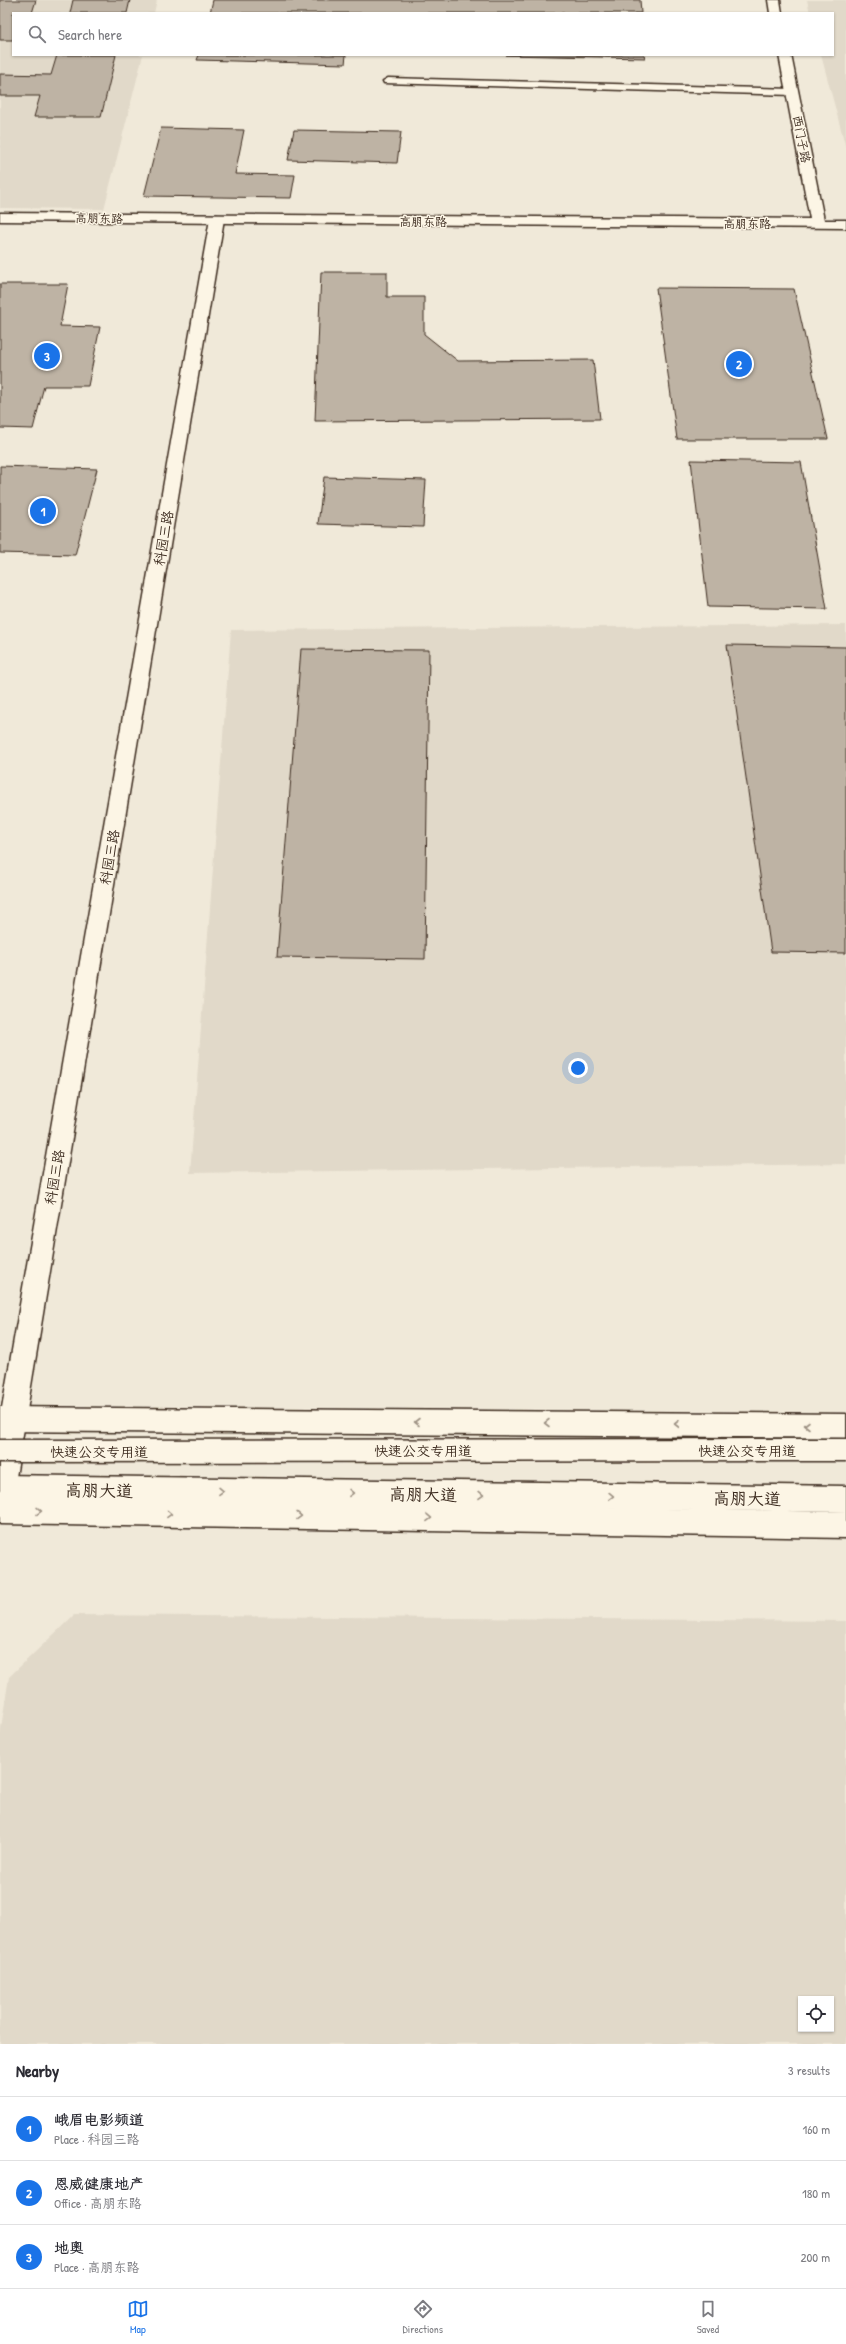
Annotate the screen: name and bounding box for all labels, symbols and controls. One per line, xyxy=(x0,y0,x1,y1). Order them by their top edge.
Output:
search box xyxy=(12,12,834,56)
icon: search xyxy=(26,23,48,45)
text: Search here xyxy=(58,24,122,45)
street label: 西门子路 xyxy=(789,114,815,164)
street label: 高朋东路 xyxy=(75,209,123,227)
street label: 高朋东路 xyxy=(399,213,447,230)
street label: 高朋东路 xyxy=(723,215,771,232)
pin: 3 xyxy=(34,341,60,371)
pin: 2 xyxy=(726,349,752,379)
pin: 1 xyxy=(30,496,56,526)
street label: 科园三路 xyxy=(149,509,177,567)
street label: 科园三路 xyxy=(95,828,123,886)
your location xyxy=(568,1058,588,1078)
street label: 科园三路 xyxy=(40,1148,68,1206)
one-way arrow xyxy=(414,1418,420,1426)
one-way arrow xyxy=(544,1419,550,1427)
one-way arrow xyxy=(674,1420,680,1428)
one-way arrow xyxy=(804,1421,810,1429)
street label: 快速公交专用道 xyxy=(374,1441,472,1460)
street label: 快速公交专用道 xyxy=(698,1441,796,1460)
street label: 快速公交专用道 xyxy=(50,1442,148,1461)
street label: 高朋大道 xyxy=(65,1478,133,1502)
street label: 高朋大道 xyxy=(389,1482,457,1506)
street label: 高朋大道 xyxy=(713,1486,781,1510)
one-way arrow xyxy=(218,1487,224,1495)
one-way arrow xyxy=(348,1489,354,1497)
one-way arrow xyxy=(478,1491,484,1499)
one-way arrow xyxy=(608,1492,614,1500)
one-way arrow xyxy=(36,1507,42,1515)
one-way arrow xyxy=(166,1509,172,1518)
one-way arrow xyxy=(296,1512,302,1520)
one-way arrow xyxy=(426,1514,432,1522)
map controls xyxy=(798,1996,834,2032)
button: locate xyxy=(798,1996,834,2032)
text: Nearby xyxy=(16,2059,59,2082)
text: 3 results xyxy=(788,2061,830,2079)
text: 峨眉电影频道 xyxy=(54,2109,144,2130)
text: 1 xyxy=(27,2120,31,2138)
text: 160 m xyxy=(802,2120,830,2138)
text: Place · 科园三路 xyxy=(54,2130,140,2148)
text: 恩威健康地产 xyxy=(54,2173,144,2194)
text: 2 xyxy=(26,2184,32,2202)
text: 180 m xyxy=(802,2184,830,2202)
text: Office · 高朋东路 xyxy=(54,2194,142,2212)
text: 地奥 xyxy=(54,2237,84,2258)
text: 3 xyxy=(26,2248,32,2266)
text: 200 m xyxy=(800,2248,830,2266)
text: Place · 高朋东路 xyxy=(54,2258,140,2276)
tab: Map xyxy=(127,2298,149,2336)
tab: Directions xyxy=(403,2298,443,2336)
tab: Saved xyxy=(697,2298,719,2336)

